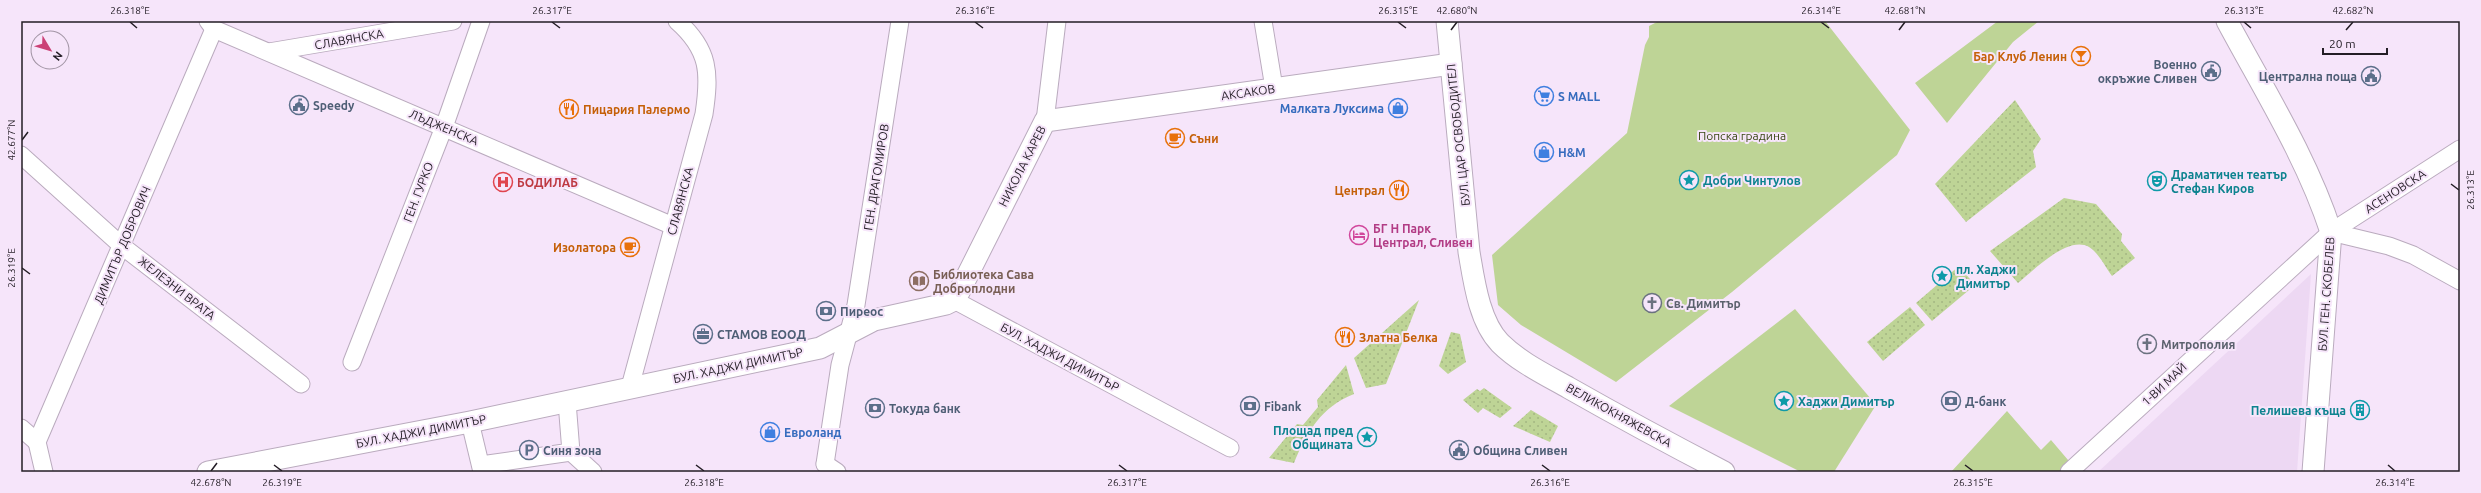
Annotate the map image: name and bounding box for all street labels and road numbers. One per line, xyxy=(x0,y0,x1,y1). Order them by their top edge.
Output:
street label: СЛАВЯНСКА xyxy=(313,26,385,51)
street label: БУЛ. ЦАР ОСВОБОДИТЕЛ xyxy=(1444,63,1472,207)
street label: АКСАКОВ xyxy=(1220,82,1276,102)
street label: ЛЪДЖЕНСКА xyxy=(408,107,481,147)
street label: ГЕН. ДРАГОМИРОВ xyxy=(861,123,891,231)
street label: НИКОЛА КАРЕВ xyxy=(996,123,1048,209)
street label: ГЕН. ГУРКО xyxy=(401,160,435,224)
street label: СЛАВЯНСКА xyxy=(665,165,695,236)
street label: АСЕНОВСКА xyxy=(2362,166,2428,215)
street label: ДИМИТЪР ДОБРОВИЧ xyxy=(91,184,153,306)
street label: БУЛ. ГЕН. СКОБЕЛЕВ xyxy=(2316,236,2336,352)
street label: ЖЕЛЕЗНИ ВРАТА xyxy=(136,254,218,322)
street label: БУЛ. ХАДЖИ ДИМИТЪР xyxy=(999,320,1121,394)
street label: БУЛ. ХАДЖИ ДИМИТЪР xyxy=(672,345,804,385)
street label: 1-ВИ МАЙ xyxy=(2139,360,2189,408)
street label: ВЕЛИКОКНЯЖЕВСКА xyxy=(1564,381,1674,449)
street label: БУЛ. ХАДЖИ ДИМИТЪР xyxy=(355,412,487,450)

